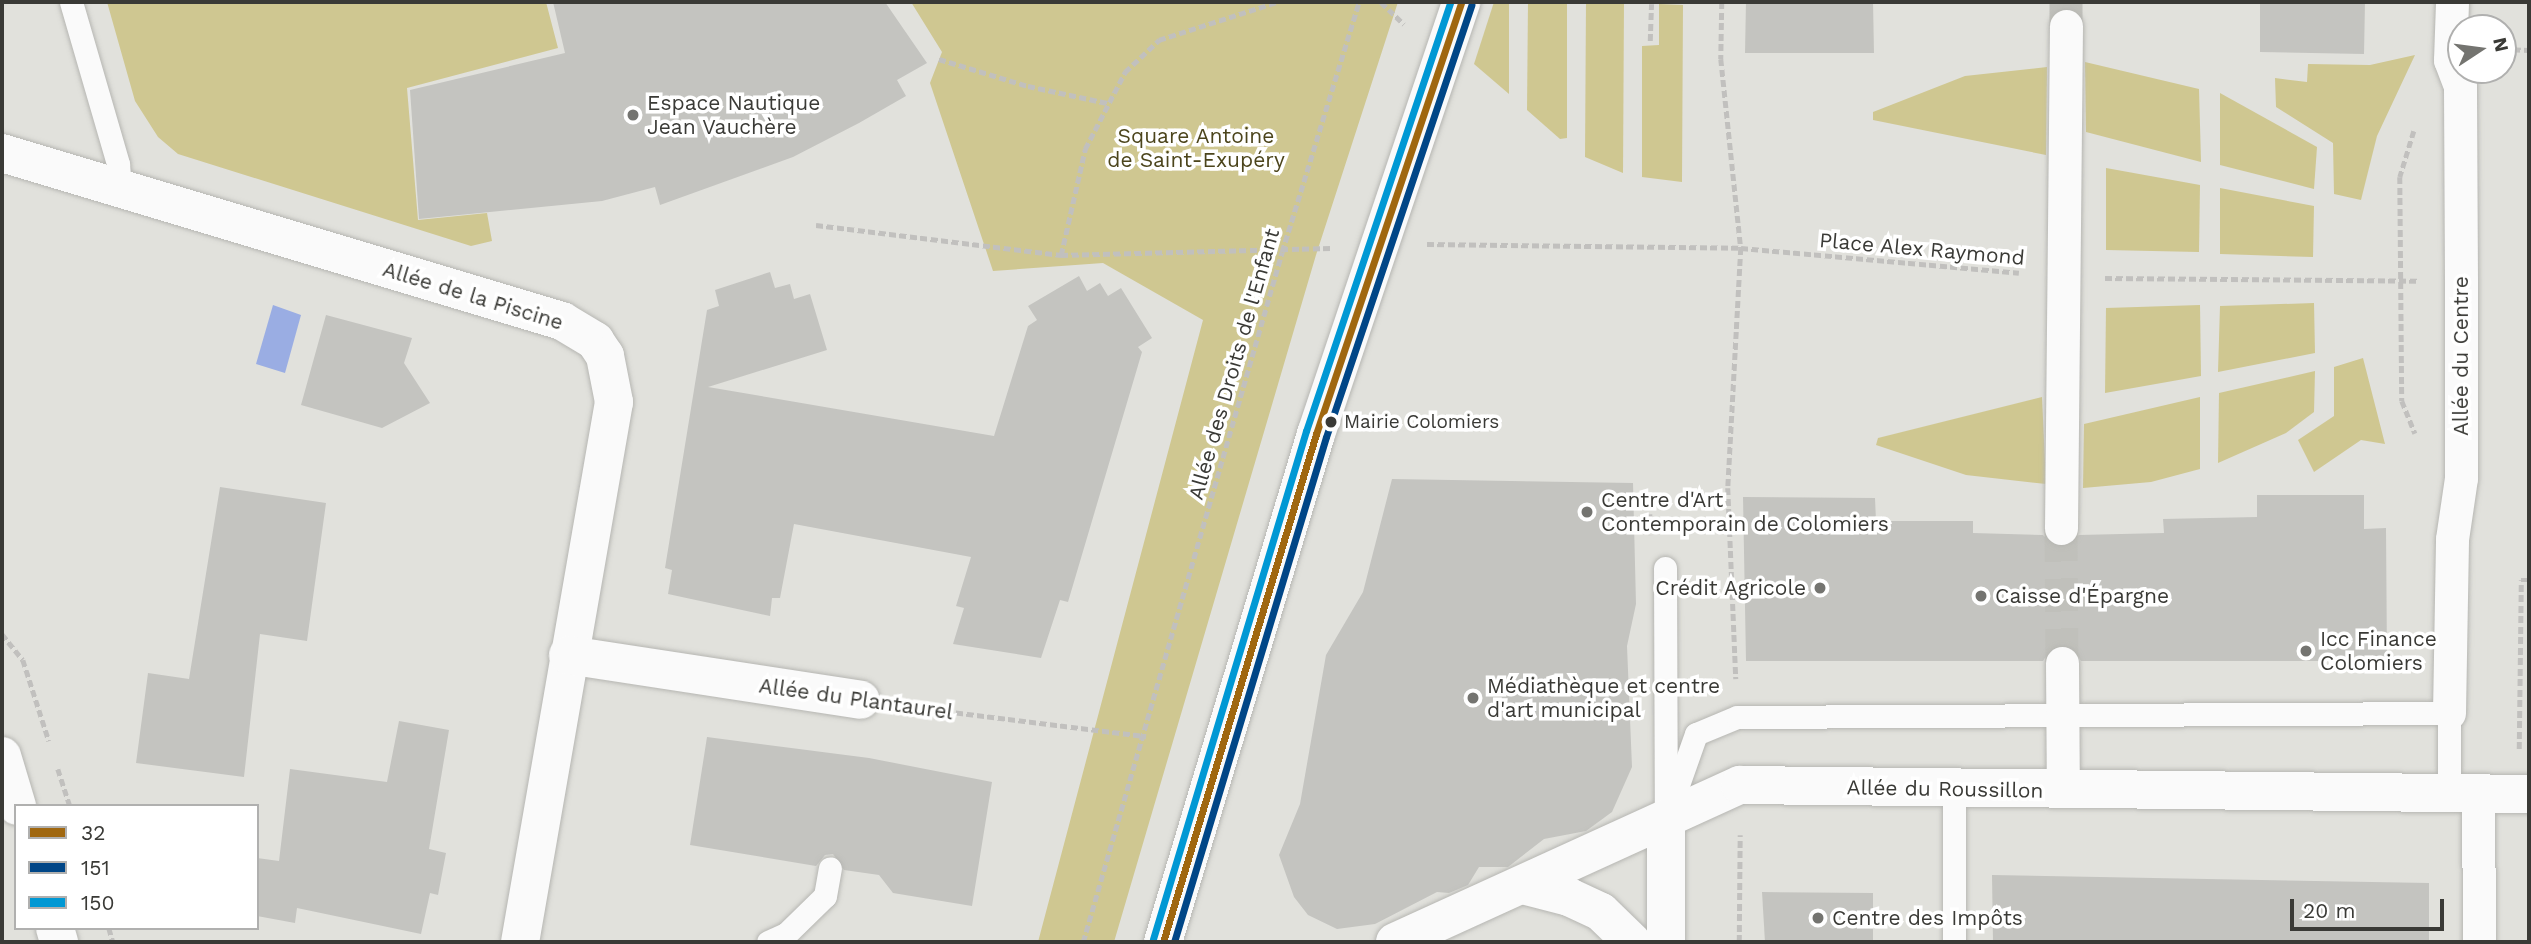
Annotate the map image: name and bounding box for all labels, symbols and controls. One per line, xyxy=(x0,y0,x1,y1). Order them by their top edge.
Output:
north arrow xyxy=(2447,14,2517,84)
text: N xyxy=(2488,35,2514,54)
place label: Espace Nautique Jean Vauchère xyxy=(647,90,820,140)
marker: Espace Nautique Jean Vauchère xyxy=(625,107,641,123)
park label: Square Antoine de Saint-Exupéry xyxy=(1107,123,1285,173)
street label: Allée des Droits de l'Enfant xyxy=(1183,226,1285,502)
street label: Place Alex Raymond xyxy=(1818,227,2026,271)
street label: Allée de la Piscine xyxy=(379,256,567,336)
street label: Allée du Centre xyxy=(2448,276,2474,436)
place label: Mairie Colomiers xyxy=(1344,411,1499,433)
marker: Mairie Colomiers xyxy=(1324,415,1338,429)
place label: Centre d'Art Contemporain de Colomiers xyxy=(1601,487,1889,537)
marker: Centre d'Art Contemporain de Colomiers xyxy=(1579,504,1595,520)
place label: Crédit Agricole xyxy=(1654,575,1806,601)
marker: Crédit Agricole xyxy=(1812,580,1828,596)
place label: Caisse d'Épargne xyxy=(1995,583,2169,609)
marker: Caisse d'Épargne xyxy=(1973,588,1989,604)
place label: Icc Finance Colomiers xyxy=(2320,626,2437,676)
marker: Icc Finance Colomiers xyxy=(2298,643,2314,659)
street label: Allée du Plantaurel xyxy=(757,673,955,725)
place label: Médiathèque et centre d'art municipal xyxy=(1487,673,1720,723)
marker: Médiathèque et centre d'art municipal xyxy=(1465,690,1481,706)
street label: Allée du Roussillon xyxy=(1846,775,2044,803)
legend xyxy=(14,804,259,930)
text: 32 xyxy=(81,820,106,845)
text: 151 xyxy=(81,855,110,880)
scale bar xyxy=(2293,884,2447,928)
text: 150 xyxy=(81,890,114,915)
text: 20 m xyxy=(2303,898,2355,923)
place label: Centre des Impôts xyxy=(1832,905,2023,931)
marker: Centre des Impôts xyxy=(1810,910,1826,926)

